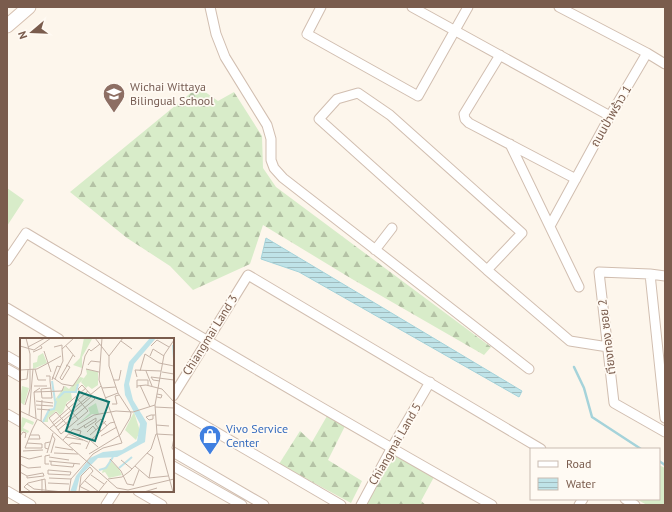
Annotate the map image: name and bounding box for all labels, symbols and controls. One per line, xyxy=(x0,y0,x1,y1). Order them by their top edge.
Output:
north arrow xyxy=(12,12,52,52)
text: N xyxy=(15,30,30,41)
place label: Wichai Wittaya Bilingual School xyxy=(130,79,214,108)
school or university icon: Wichai Wittaya Bilingual School xyxy=(101,81,127,114)
street label: ถนนป่าพร้าว 1 xyxy=(587,82,634,149)
street label: Chiangmai Land 3 xyxy=(179,292,240,378)
street label: เาียงทอง ซอย 2 xyxy=(594,298,619,376)
inset map xyxy=(20,338,174,492)
street label: Chiangmai Land 5 xyxy=(365,400,424,488)
place label: Vivo Service Center xyxy=(225,421,288,450)
shop icon: Vivo Service Center xyxy=(197,423,223,456)
legend xyxy=(530,448,660,500)
text: Road xyxy=(566,456,591,471)
text: Water xyxy=(566,476,596,491)

